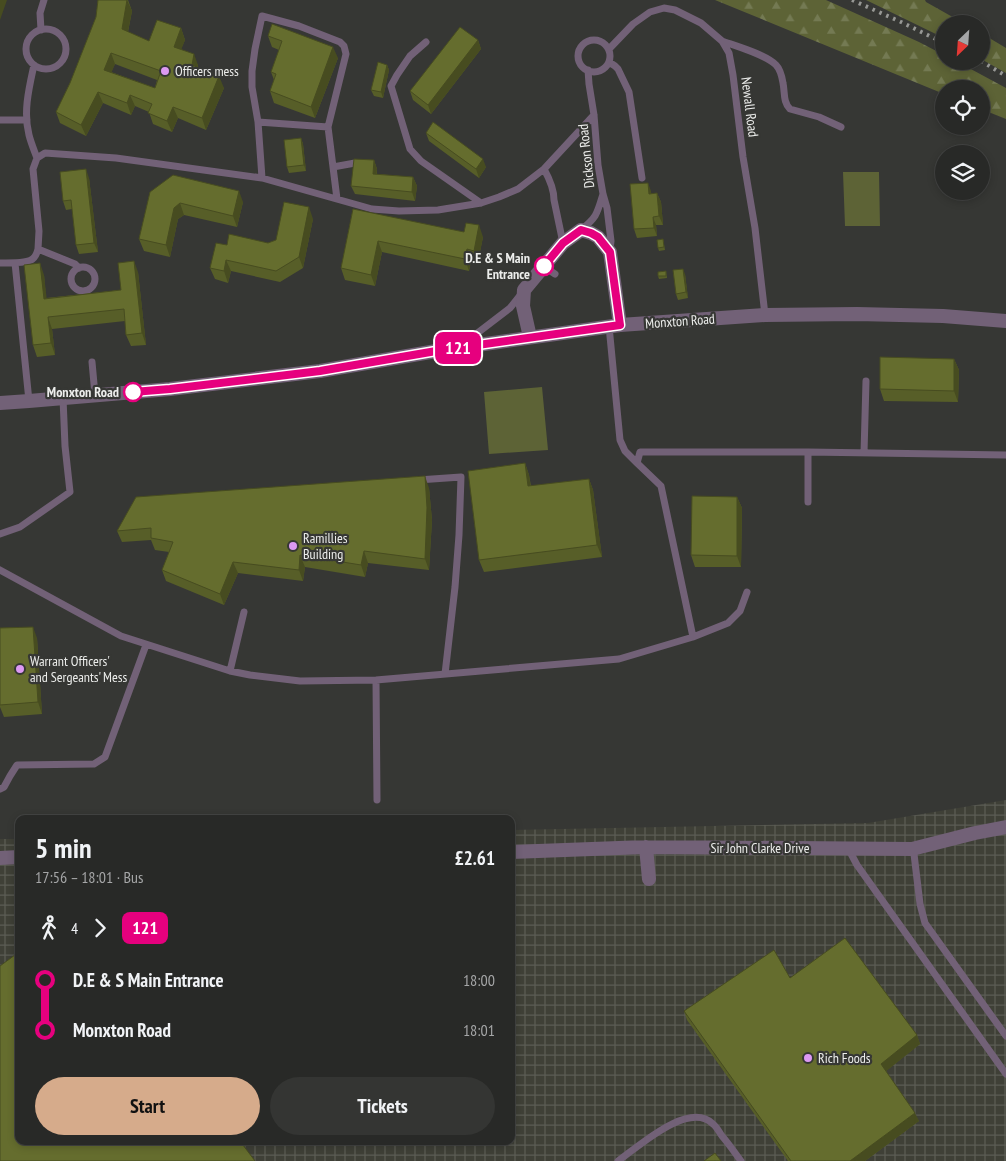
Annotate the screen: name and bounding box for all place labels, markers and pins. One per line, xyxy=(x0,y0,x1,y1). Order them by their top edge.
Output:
place label: Officers mess xyxy=(175,62,239,80)
marker: Officers mess xyxy=(159,65,171,77)
place label: D.E & S Main Entrance xyxy=(465,249,530,283)
marker: D.E & S Main Entrance xyxy=(534,256,554,276)
marker: Monxton Road xyxy=(123,382,143,402)
place label: Monxton Road xyxy=(47,383,119,401)
place label: Ramillies Building xyxy=(303,529,348,563)
marker: Ramillies Building xyxy=(287,540,299,552)
place label: Warrant Officers' and Sergeants' Mess xyxy=(30,652,128,686)
marker: Warrant Officers' and Sergeants' Mess xyxy=(14,663,26,675)
place label: Rich Foods xyxy=(818,1049,871,1067)
marker: Rich Foods xyxy=(802,1052,814,1064)

